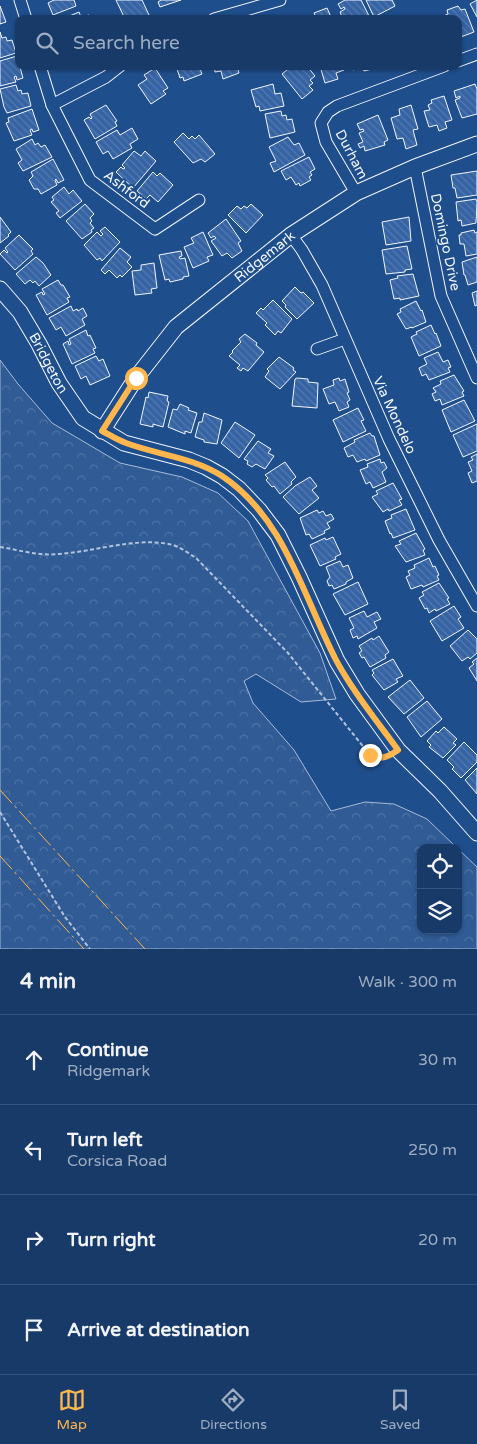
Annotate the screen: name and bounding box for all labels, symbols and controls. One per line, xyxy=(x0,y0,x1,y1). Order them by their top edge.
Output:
search box xyxy=(15,15,462,70)
icon: search xyxy=(33,29,61,57)
text: Search here xyxy=(73,32,180,54)
street label: Durham xyxy=(331,127,372,182)
street label: Ashford xyxy=(100,167,153,212)
street label: Domingo Drive xyxy=(427,192,464,292)
street label: Ridgemark xyxy=(231,227,299,286)
street label: Bridgeton xyxy=(25,330,72,397)
route start xyxy=(125,367,148,390)
street label: Via Mondelo xyxy=(369,374,420,457)
route end xyxy=(359,744,382,767)
map controls xyxy=(417,844,462,934)
button: locate xyxy=(417,844,462,889)
button: layers xyxy=(417,889,462,934)
text: 4 min xyxy=(20,969,76,994)
text: Walk · 300 m xyxy=(358,972,457,992)
text: Continue xyxy=(67,1039,149,1061)
icon: ahead xyxy=(20,1046,48,1074)
text: 30 m xyxy=(418,1050,457,1070)
text: Ridgemark xyxy=(67,1061,150,1081)
text: Turn left xyxy=(67,1129,143,1151)
icon: left xyxy=(20,1136,48,1164)
text: 250 m xyxy=(408,1140,457,1160)
text: Corsica Road xyxy=(67,1151,167,1171)
icon: right xyxy=(20,1226,48,1254)
text: Turn right xyxy=(67,1229,155,1251)
text: 20 m xyxy=(418,1230,457,1250)
icon: arrive xyxy=(20,1316,48,1344)
text: Arrive at destination xyxy=(67,1319,250,1341)
tab: Map xyxy=(57,1386,87,1433)
tab: Directions xyxy=(200,1386,267,1433)
tab: Saved xyxy=(380,1386,420,1433)

